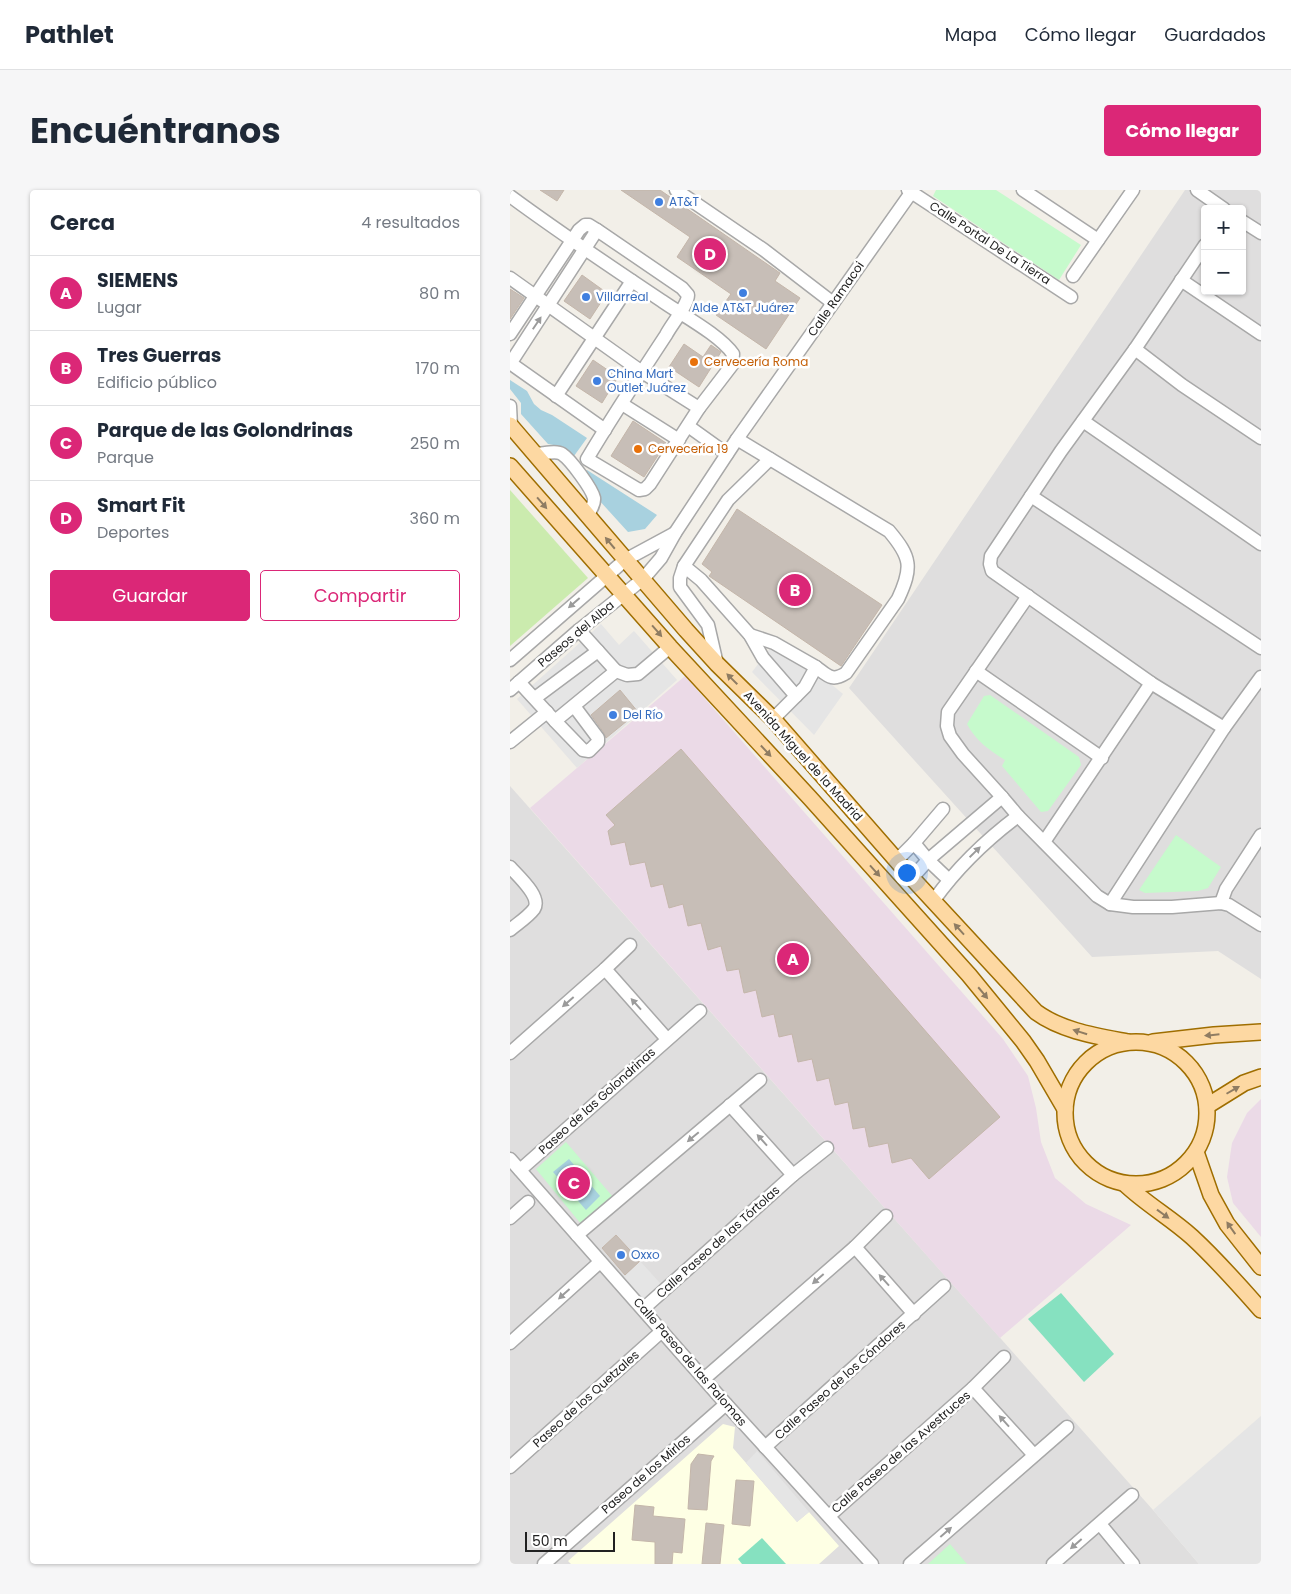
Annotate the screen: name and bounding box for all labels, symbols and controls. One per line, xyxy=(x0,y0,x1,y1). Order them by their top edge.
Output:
text: Pathlet xyxy=(25,18,114,51)
text: Mapa xyxy=(945,22,997,47)
text: Cómo llegar xyxy=(1025,22,1136,47)
text: Guardados xyxy=(1164,22,1266,47)
button: Cómo llegar xyxy=(1104,105,1261,156)
text: Encuéntranos xyxy=(30,106,281,155)
place label: AT&T xyxy=(669,193,699,210)
marker: AT&T xyxy=(653,196,665,208)
street label: Calle Portal De La Tierra xyxy=(926,197,1054,288)
map controls xyxy=(1201,205,1246,295)
button: + xyxy=(1201,205,1246,250)
text: Cerca xyxy=(50,208,115,237)
text: 4 resultados xyxy=(361,211,460,234)
pin: D xyxy=(694,235,726,273)
button: − xyxy=(1201,250,1246,295)
street label: Calle Ramacoi xyxy=(803,258,868,340)
text: SIEMENS xyxy=(97,267,178,294)
text: A xyxy=(60,282,72,305)
text: 80 m xyxy=(419,282,460,305)
marker: Alde AT&T Juárez xyxy=(737,287,749,299)
place label: Villarreal xyxy=(596,288,649,305)
marker: Villarreal xyxy=(580,291,592,303)
text: Lugar xyxy=(97,296,142,319)
place label: Alde AT&T Juárez xyxy=(692,299,794,316)
one-way arrow xyxy=(532,317,542,330)
text: Tres Guerras xyxy=(97,342,221,369)
place label: Cervecería Roma xyxy=(704,353,808,370)
marker: Cervecería Roma xyxy=(688,356,700,368)
text: B xyxy=(61,357,71,380)
text: 170 m xyxy=(415,357,460,380)
place label: China Mart Outlet Juárez xyxy=(607,365,686,396)
text: Edificio público xyxy=(97,371,217,394)
marker: China Mart Outlet Juárez xyxy=(591,375,603,387)
text: Parque de las Golondrinas xyxy=(97,417,353,444)
text: C xyxy=(60,432,72,455)
text: 250 m xyxy=(410,432,460,455)
place label: Cervecería 19 xyxy=(648,440,728,457)
marker: Cervecería 19 xyxy=(632,443,644,455)
text: Parque xyxy=(97,446,154,469)
text: Smart Fit xyxy=(97,492,185,519)
one-way arrow xyxy=(536,496,548,508)
text: D xyxy=(60,507,72,530)
text: 360 m xyxy=(410,507,460,530)
text: Deportes xyxy=(97,521,169,544)
one-way arrow xyxy=(605,537,616,549)
button: Guardar xyxy=(50,570,250,621)
button: Compartir xyxy=(260,570,460,621)
pin: B xyxy=(779,571,811,609)
street label: Paseos del Alba xyxy=(534,597,617,671)
one-way arrow xyxy=(568,598,581,609)
one-way arrow xyxy=(651,624,662,637)
one-way arrow xyxy=(726,673,738,685)
street label: Avenida Miguel de la Madrid xyxy=(740,687,867,825)
place label: Del Río xyxy=(623,706,663,723)
marker: Del Río xyxy=(607,709,619,721)
one-way arrow xyxy=(760,744,772,756)
one-way arrow xyxy=(969,847,981,859)
your location xyxy=(894,860,920,886)
one-way arrow xyxy=(870,865,881,878)
one-way arrow xyxy=(953,923,965,935)
pin: A xyxy=(777,940,809,978)
one-way arrow xyxy=(978,986,989,999)
one-way arrow xyxy=(562,996,575,1007)
one-way arrow xyxy=(630,999,642,1011)
one-way arrow xyxy=(1073,1027,1088,1035)
one-way arrow xyxy=(1204,1031,1220,1039)
street label: Paseo de las Golondrinas xyxy=(535,1043,659,1158)
one-way arrow xyxy=(1226,1085,1239,1094)
one-way arrow xyxy=(686,1131,699,1142)
one-way arrow xyxy=(756,1134,767,1146)
pin: C xyxy=(558,1164,590,1202)
street label: Calle Paseo de las Tórtolas xyxy=(652,1181,783,1302)
one-way arrow xyxy=(1156,1209,1170,1219)
one-way arrow xyxy=(1226,1222,1236,1235)
place label: Oxxo xyxy=(631,1246,660,1263)
marker: Oxxo xyxy=(615,1249,627,1261)
one-way arrow xyxy=(811,1274,824,1285)
one-way arrow xyxy=(878,1275,890,1287)
one-way arrow xyxy=(559,1288,571,1300)
street label: Calle Paseo de las Palomas xyxy=(630,1294,751,1430)
street label: Calle Paseo de los Cóndores xyxy=(770,1316,909,1443)
street label: Paseo de los Quetzales xyxy=(529,1346,643,1451)
street label: Calle Paseo de las Avestruces xyxy=(828,1387,974,1517)
one-way arrow xyxy=(998,1416,1010,1428)
street label: Paseo de los Mirlos xyxy=(597,1430,694,1517)
one-way arrow xyxy=(940,1526,952,1538)
scale bar xyxy=(525,1529,615,1552)
text: 50 m xyxy=(532,1531,568,1551)
one-way arrow xyxy=(1071,1538,1083,1550)

